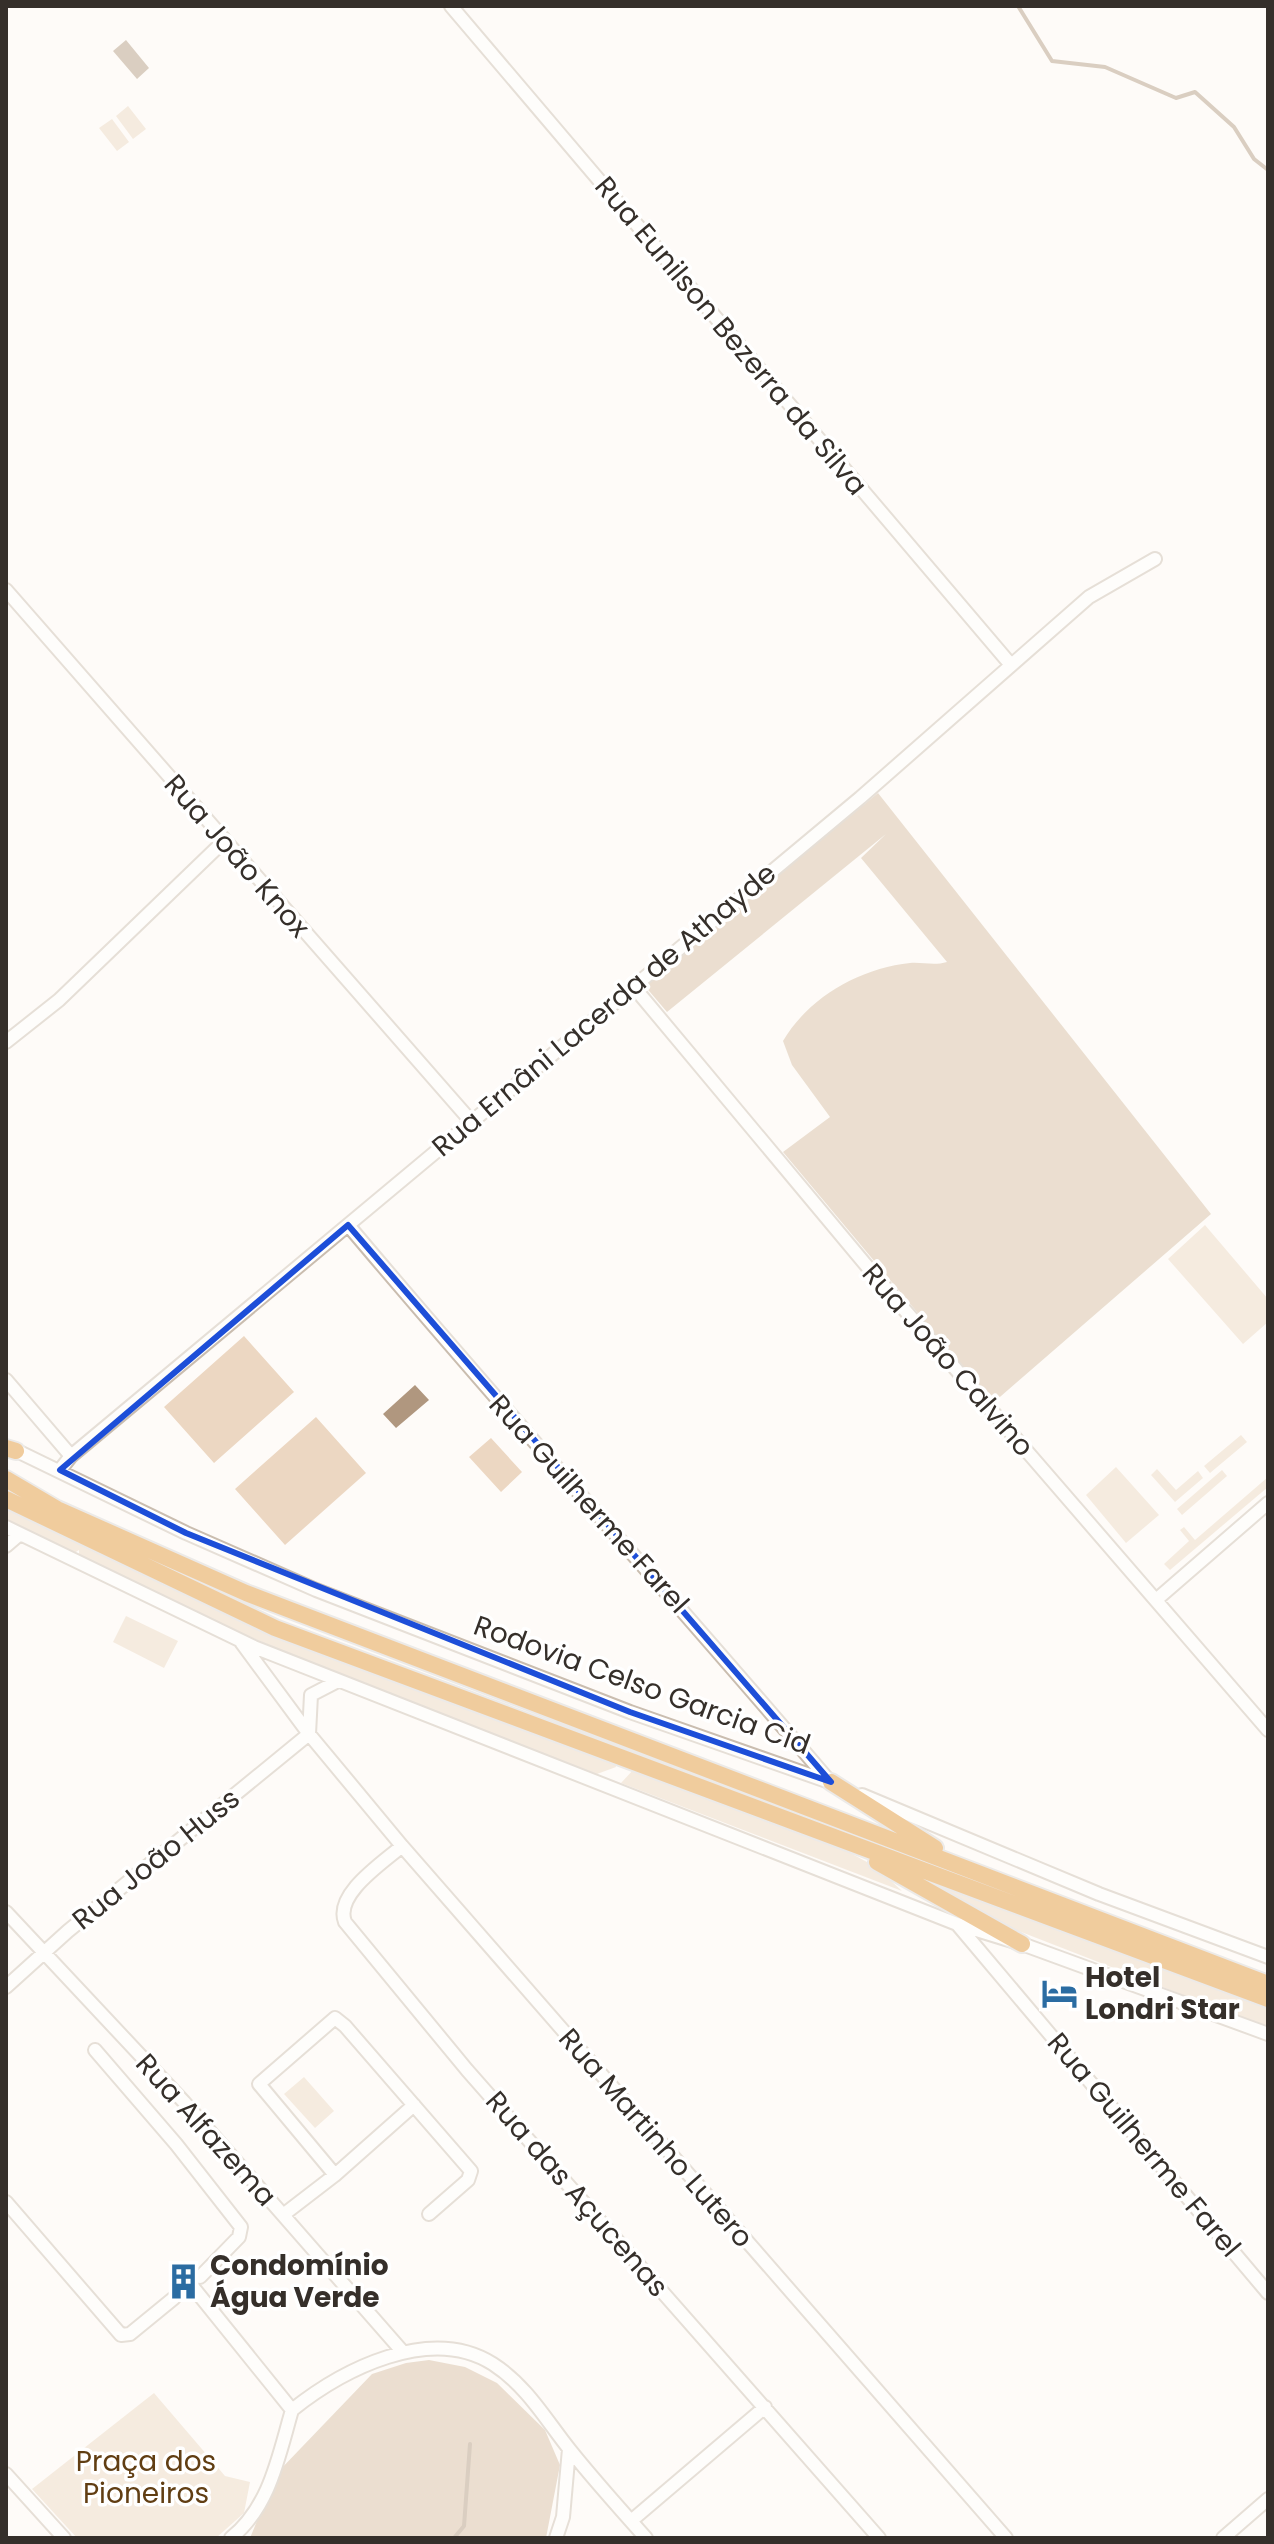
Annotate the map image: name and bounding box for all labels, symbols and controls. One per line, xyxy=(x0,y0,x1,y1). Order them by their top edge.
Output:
street label: Rua Eunilson Bezerra da Silva xyxy=(586,168,876,504)
street label: Rua João Knox xyxy=(155,766,319,946)
street label: Rua Ernâni Lacerda de Athayde xyxy=(424,854,784,1166)
street label: Rua João Calvino xyxy=(853,1255,1043,1465)
street label: Rua Guilherme Farel xyxy=(480,1386,698,1622)
street label: Rodovia Celso Garcia Cid xyxy=(468,1606,816,1764)
street label: Rua João Huss xyxy=(64,1779,248,1939)
place label: Hotel Londri Star xyxy=(1085,1958,1240,2029)
hotel icon: Hotel Londri Star xyxy=(1040,1974,1078,2012)
street label: Rua Martinho Lutero xyxy=(550,2020,762,2256)
street label: Rua Guilherme Farel xyxy=(1038,2024,1250,2266)
street label: Rua Alfazema xyxy=(127,2045,285,2215)
street label: Rua das Açucenas xyxy=(477,2083,677,2305)
place label: Condomínio Água Verde xyxy=(210,2246,389,2317)
building icon: Condomínio Água Verde xyxy=(165,2262,203,2300)
park label: Praça dos Pioneiros xyxy=(76,2442,216,2513)

